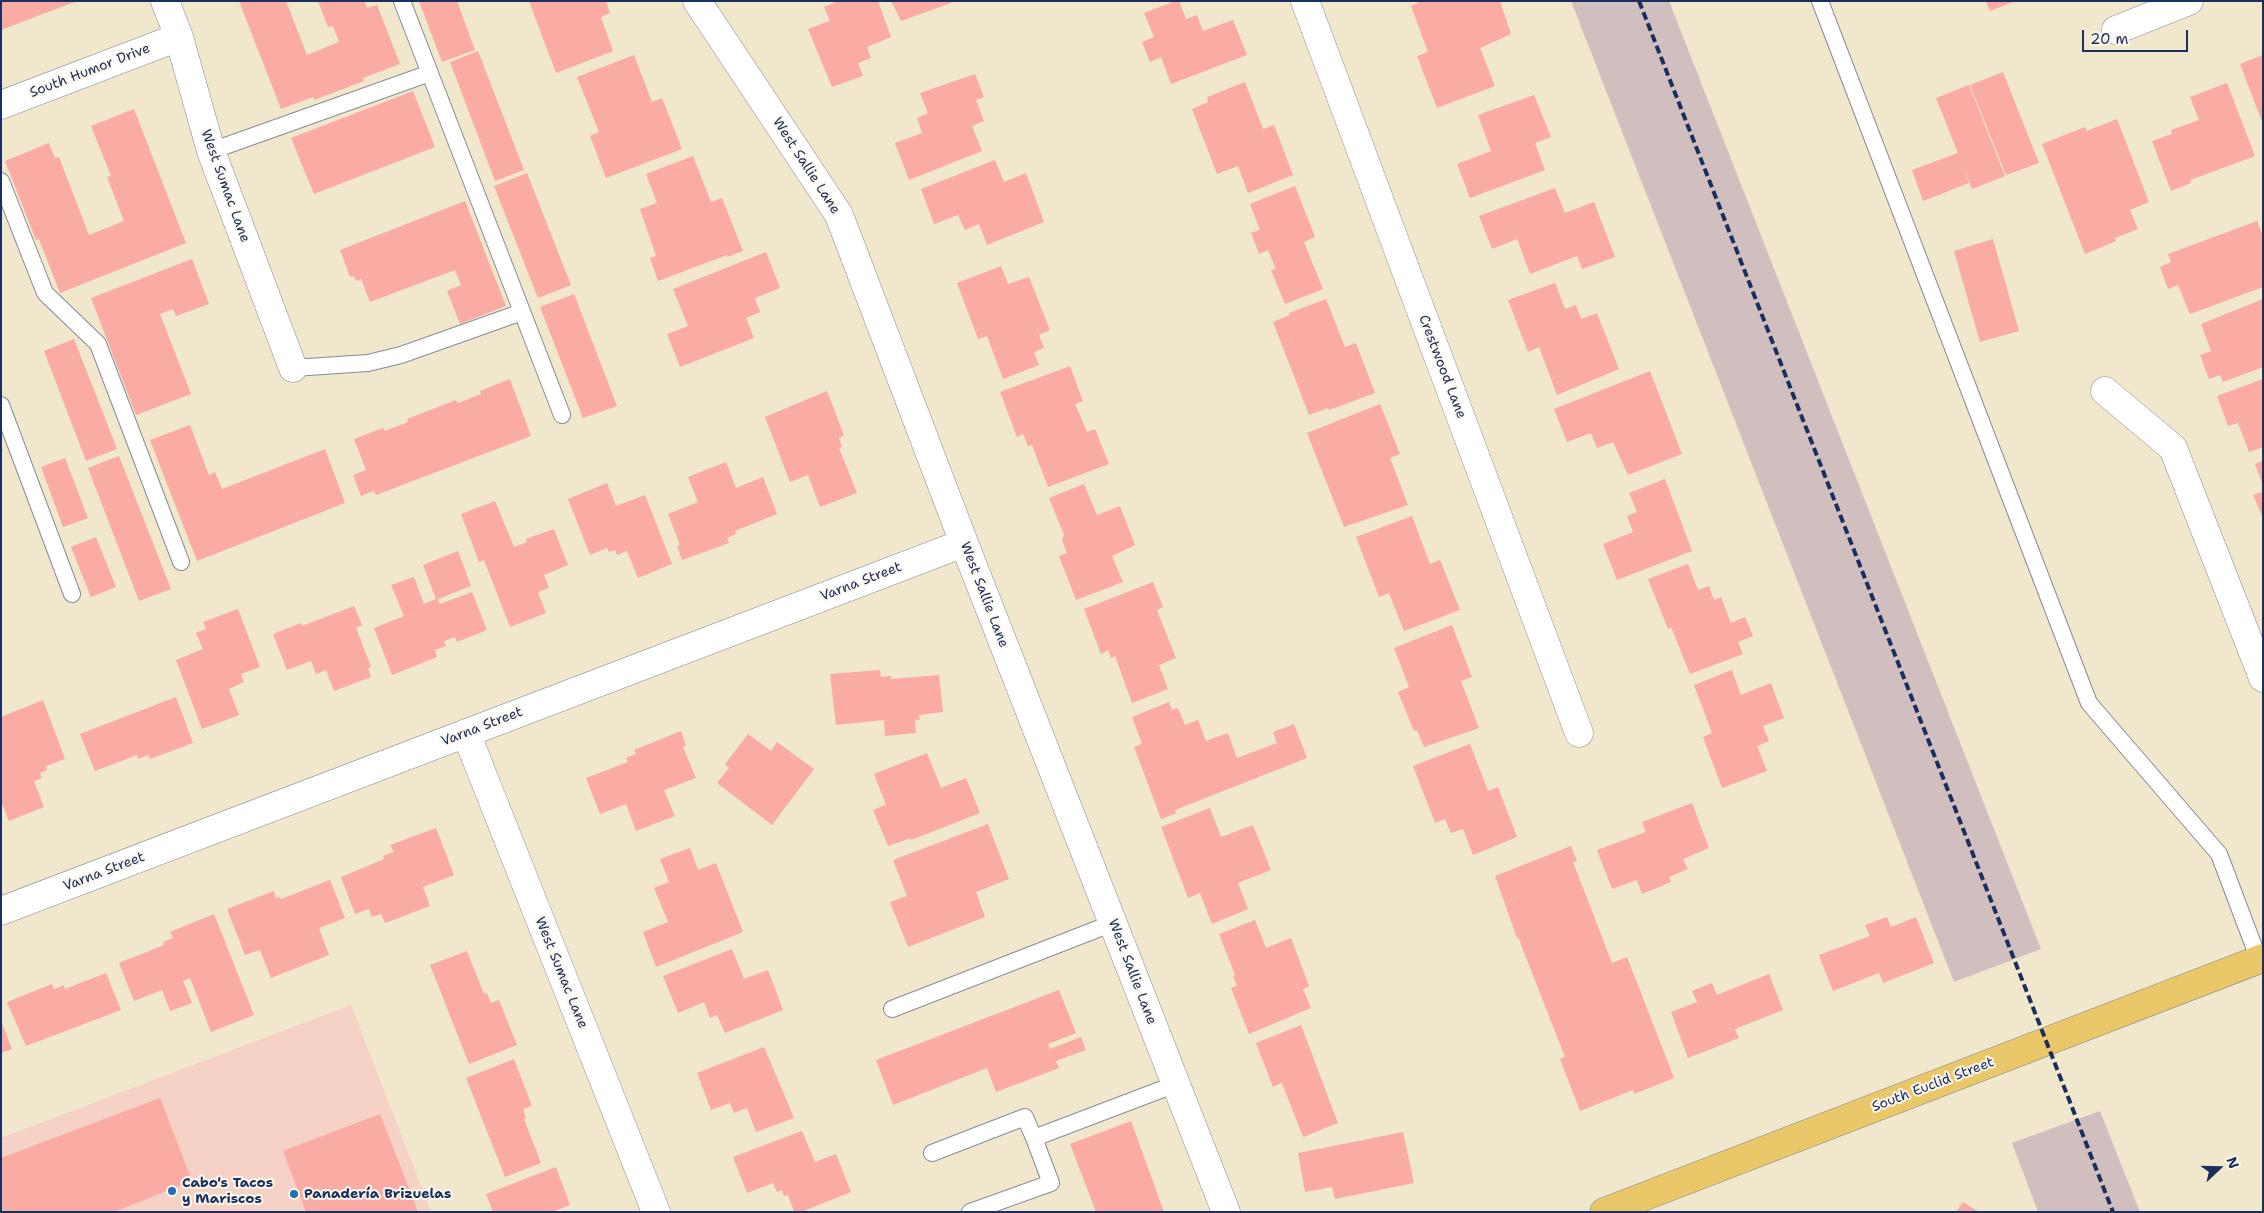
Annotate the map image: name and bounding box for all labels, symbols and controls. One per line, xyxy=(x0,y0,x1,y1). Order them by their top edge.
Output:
scale bar xyxy=(2084,20,2190,52)
text: 20 m xyxy=(2090,29,2129,49)
street label: South Humor Drive xyxy=(27,40,153,102)
street label: West Sallie Lane xyxy=(768,115,844,217)
street label: West Sumac Lane xyxy=(197,127,253,245)
street label: Crestwood Lane xyxy=(1415,313,1469,421)
street label: West Sallie Lane xyxy=(956,540,1012,650)
street label: Varna Street xyxy=(818,559,904,605)
street label: Varna Street xyxy=(439,704,525,750)
street label: Varna Street xyxy=(61,849,147,895)
street label: West Sumac Lane xyxy=(531,915,591,1031)
street label: West Sallie Lane xyxy=(1104,917,1160,1027)
street label: South Euclid Street xyxy=(1870,1054,1996,1116)
north arrow xyxy=(2194,1143,2244,1193)
text: N xyxy=(2223,1154,2243,1171)
place label: Cabo's Tacos y Mariscos xyxy=(182,1175,273,1208)
marker: Cabo's Tacos y Mariscos xyxy=(166,1185,178,1197)
place label: Panadería Brizuelas xyxy=(304,1186,451,1202)
marker: Panadería Brizuelas xyxy=(288,1188,300,1200)

